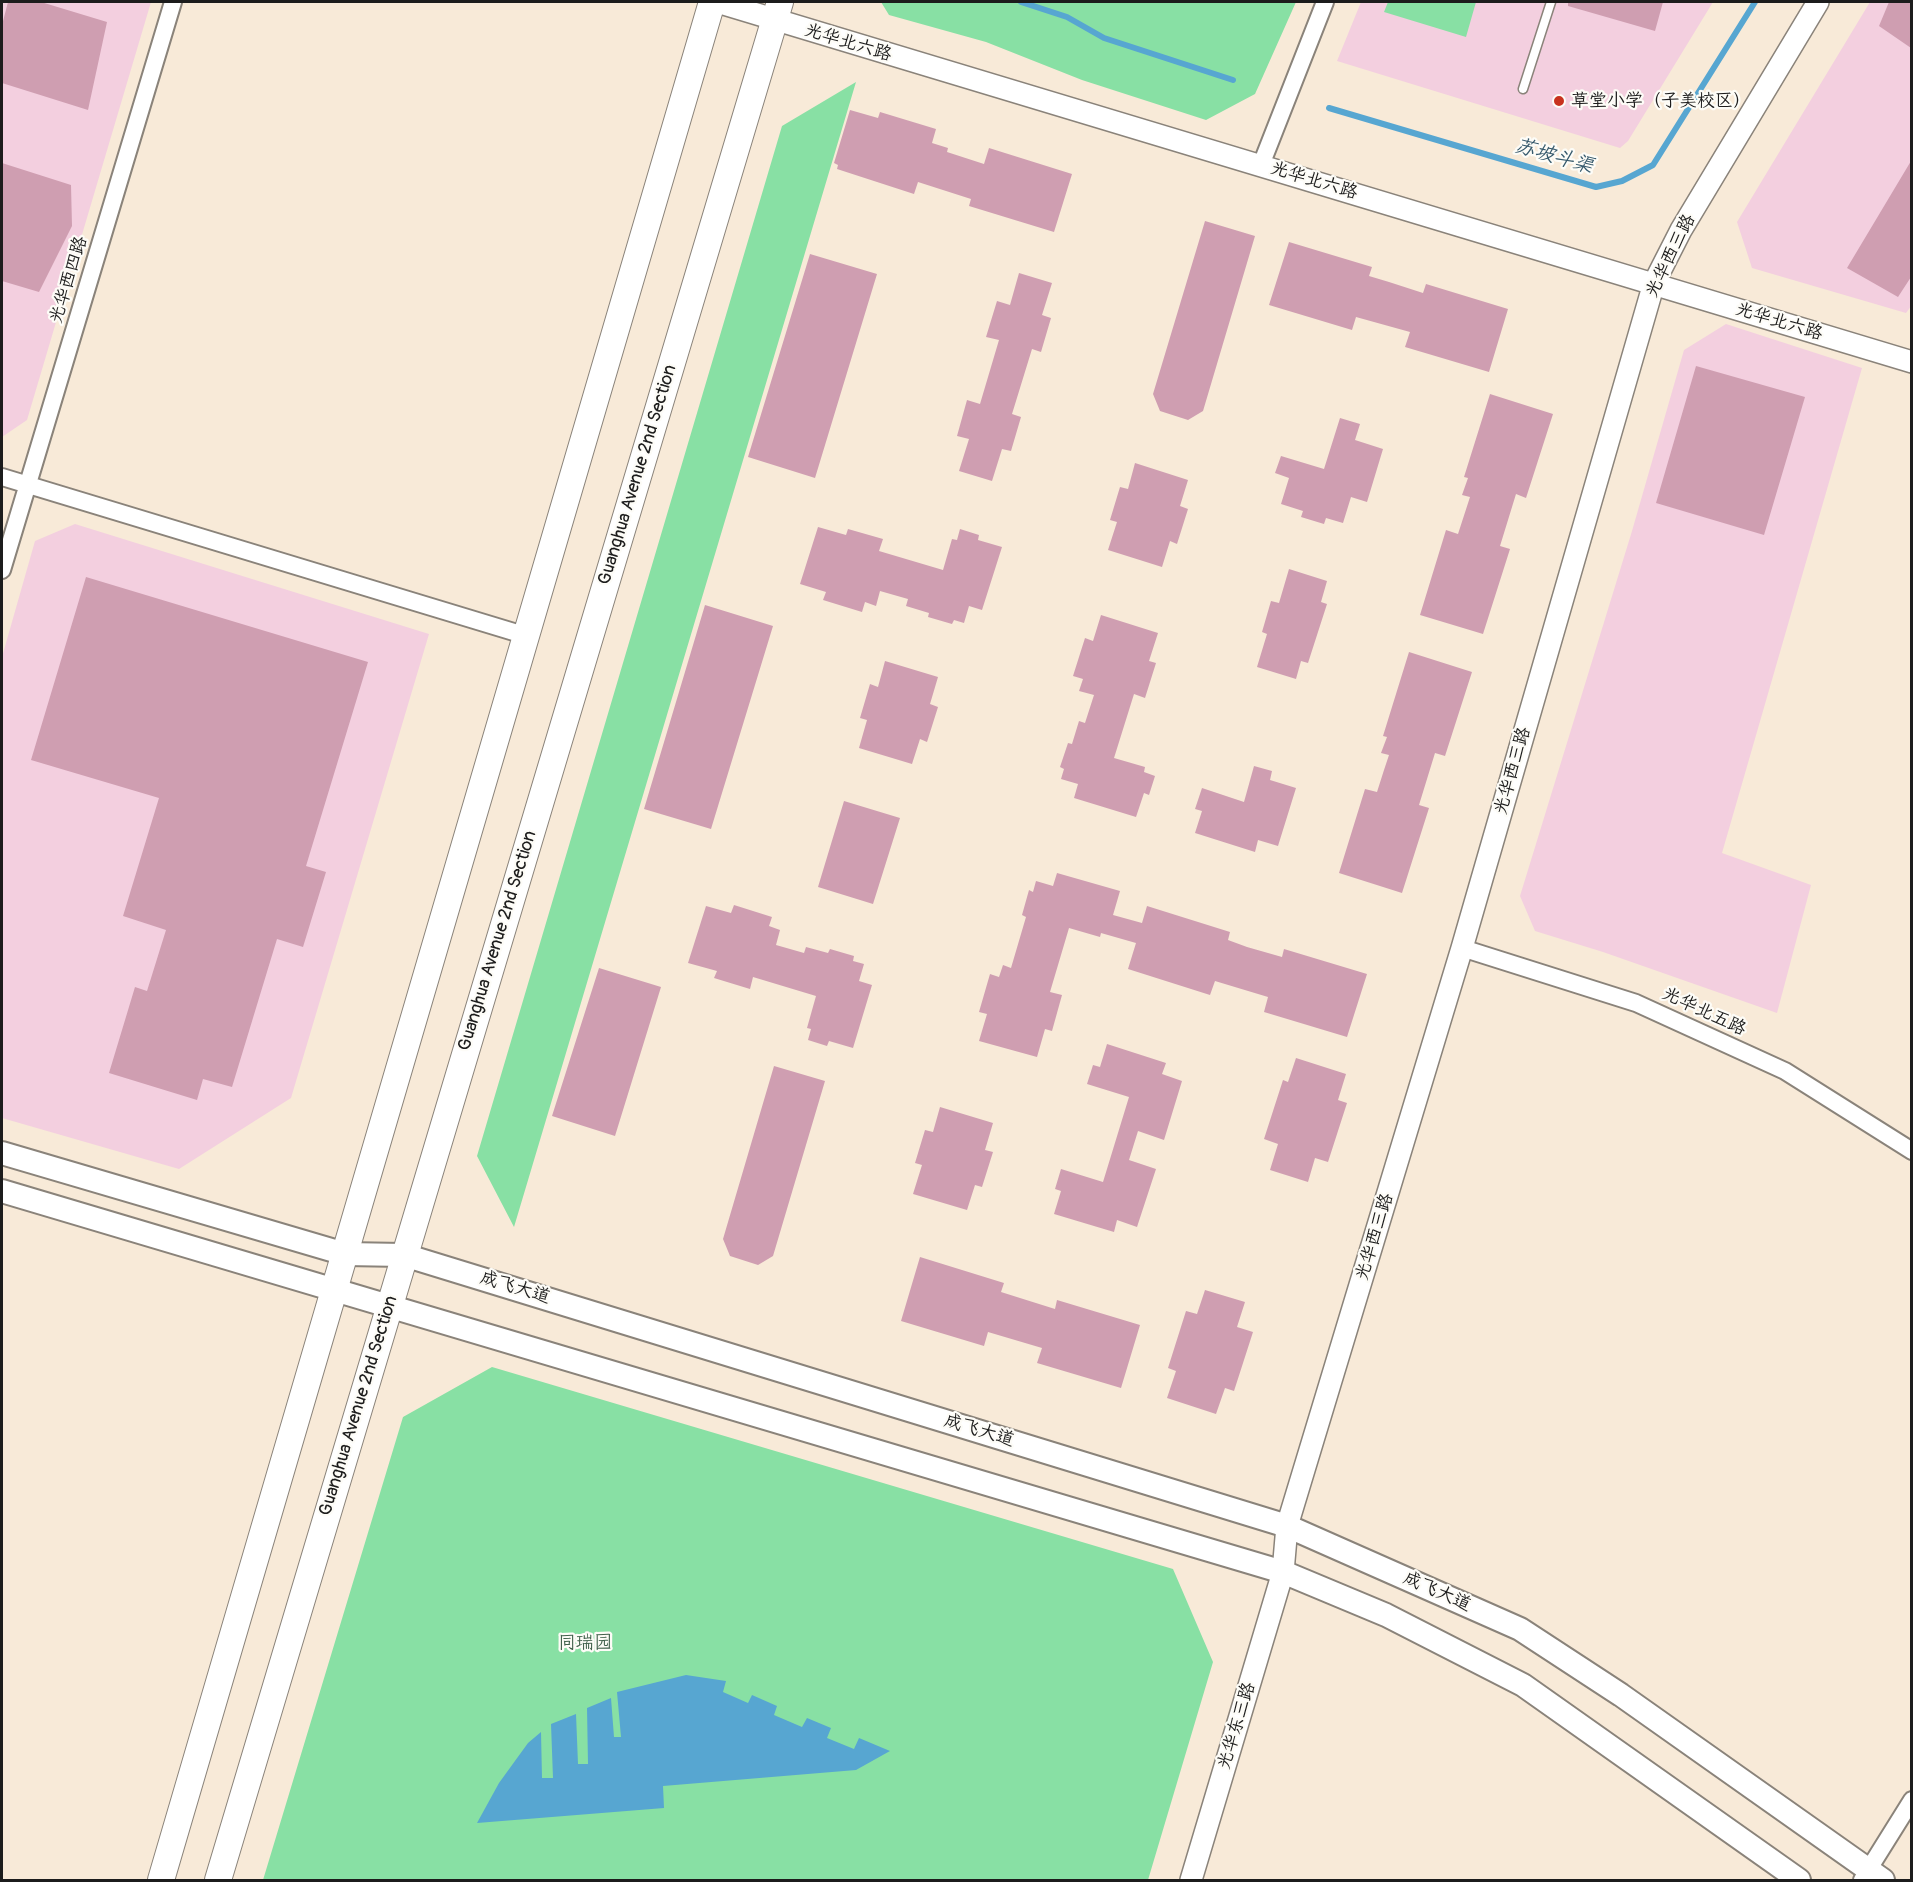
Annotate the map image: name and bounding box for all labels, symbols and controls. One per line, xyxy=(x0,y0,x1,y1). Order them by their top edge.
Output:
street label: 光华北六路 xyxy=(802,20,894,66)
place label: 草堂小学（子美校区） xyxy=(1571,90,1751,112)
marker: 草堂小学（子美校区） xyxy=(1552,94,1566,108)
water label: 苏坡斗渠 xyxy=(1512,134,1596,180)
street label: 光华北六路 xyxy=(1268,158,1360,204)
street label: 光华西三路 xyxy=(1642,211,1700,301)
street label: 光华西四路 xyxy=(46,234,92,326)
street label: 光华北六路 xyxy=(1733,299,1825,345)
street label: Guanghua Avenue 2nd Section xyxy=(594,362,682,588)
street label: 光华西三路 xyxy=(1490,725,1536,817)
street label: Guanghua Avenue 2nd Section xyxy=(454,828,542,1054)
street label: 光华北五路 xyxy=(1659,983,1749,1041)
street label: 光华西三路 xyxy=(1352,1191,1398,1283)
street label: 成飞大道 xyxy=(477,1267,553,1309)
street label: Guanghua Avenue 2nd Section xyxy=(315,1293,403,1519)
street label: 成飞大道 xyxy=(941,1410,1017,1452)
street label: 成飞大道 xyxy=(1400,1567,1474,1617)
park label: 同瑞园 xyxy=(558,1632,612,1654)
street label: 光华东三路 xyxy=(1214,1680,1260,1772)

